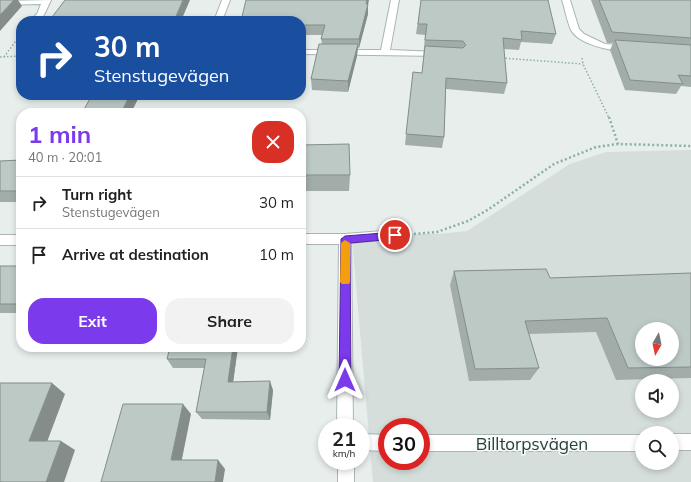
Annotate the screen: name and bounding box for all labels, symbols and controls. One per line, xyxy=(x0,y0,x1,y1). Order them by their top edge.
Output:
text: 30 m xyxy=(94,29,160,64)
icon: right xyxy=(28,32,80,84)
text: Stenstugevägen xyxy=(94,64,229,87)
text: 1 min xyxy=(28,119,91,149)
button: close xyxy=(252,121,294,163)
text: 40 m · 20:01 xyxy=(28,149,102,165)
text: Turn right xyxy=(62,185,132,204)
icon: right xyxy=(28,192,50,214)
text: 30 m xyxy=(259,193,294,212)
text: Stenstugevägen xyxy=(62,204,160,220)
pin xyxy=(378,218,412,252)
icon: arrive xyxy=(384,224,406,246)
icon: arrive xyxy=(28,244,50,266)
text: Arrive at destination xyxy=(62,245,209,264)
text: 10 m xyxy=(259,245,294,264)
button: Exit xyxy=(28,298,157,344)
button: Share xyxy=(165,298,294,344)
north arrow xyxy=(635,322,679,366)
map controls xyxy=(635,322,679,470)
position arrow xyxy=(324,359,366,401)
button: sound xyxy=(635,374,679,418)
speed limit sign: 30 xyxy=(378,418,430,470)
text: 21 xyxy=(332,426,356,451)
button: search xyxy=(635,426,679,470)
street label: Billtorpsvägen xyxy=(476,433,588,454)
text: km/h xyxy=(333,447,355,460)

